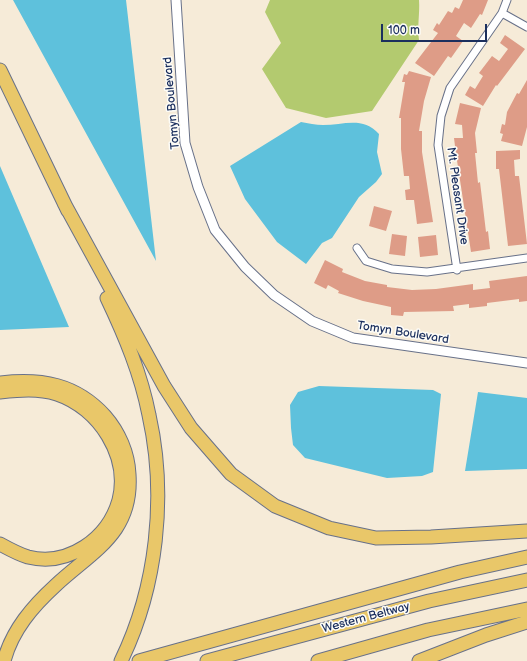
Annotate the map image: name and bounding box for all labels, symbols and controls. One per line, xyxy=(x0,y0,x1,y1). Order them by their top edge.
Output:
scale bar xyxy=(383,16,489,42)
text: 100 m xyxy=(388,23,420,38)
street label: Tomyn Boulevard xyxy=(161,56,183,150)
street label: Mt. Pleasant Drive xyxy=(443,146,471,246)
street label: Tomyn Boulevard xyxy=(356,319,450,347)
street label: Western Beltway xyxy=(321,599,411,637)

